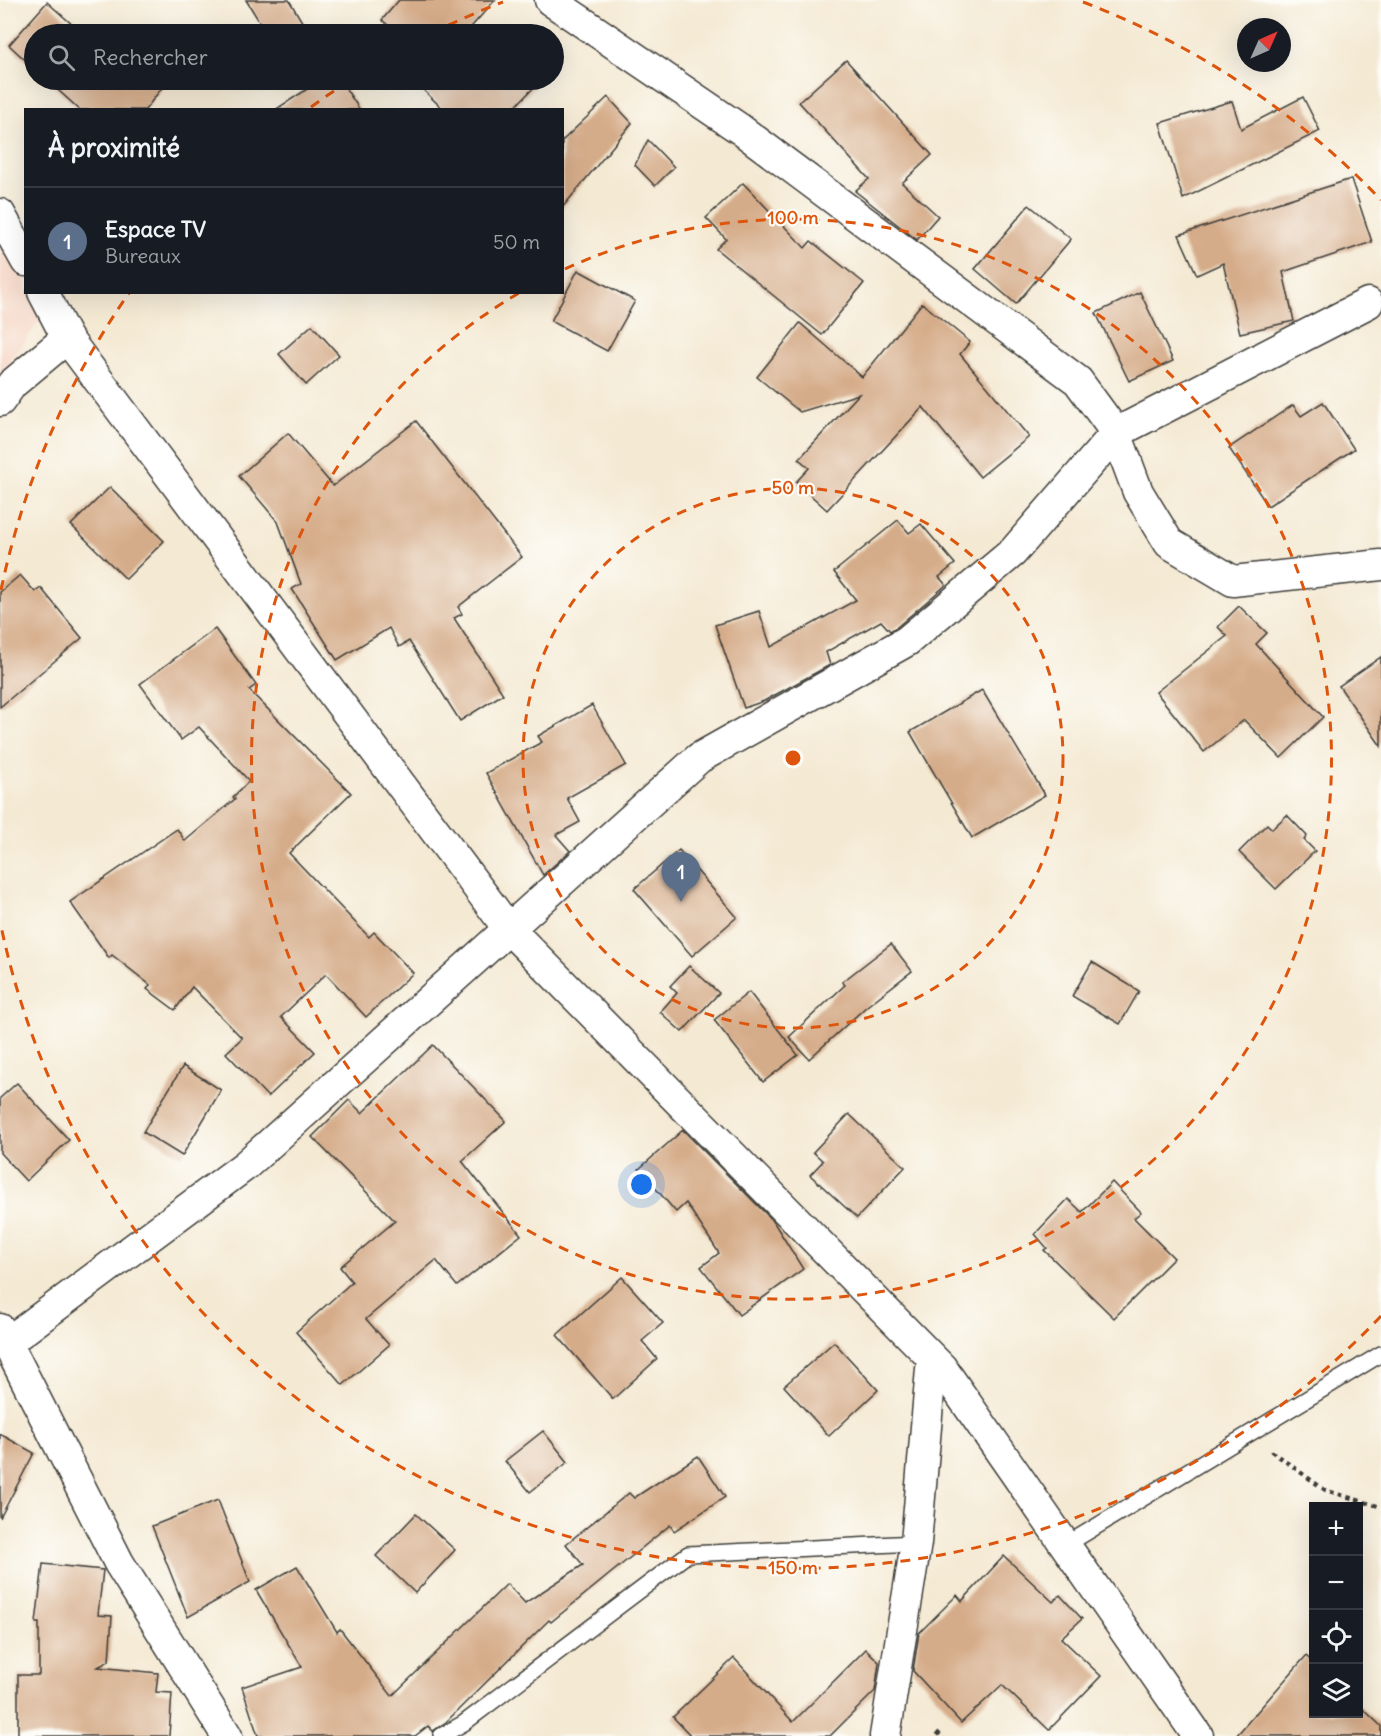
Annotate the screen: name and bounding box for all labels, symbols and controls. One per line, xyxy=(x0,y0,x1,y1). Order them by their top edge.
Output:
north arrow xyxy=(1237,18,1291,72)
search box xyxy=(24,24,564,90)
icon: search xyxy=(45,41,78,74)
text: Rechercher xyxy=(93,43,208,71)
text: À proximité xyxy=(48,131,180,164)
text: 100 m xyxy=(768,206,819,229)
text: Espace TV xyxy=(105,215,206,243)
text: 1 xyxy=(64,229,71,254)
text: 50 m xyxy=(493,229,540,254)
text: Bureaux xyxy=(105,243,181,268)
text: 50 m xyxy=(772,476,814,499)
centre of rings xyxy=(783,748,803,768)
pin: 1 xyxy=(662,852,700,902)
your location xyxy=(627,1170,656,1199)
map controls xyxy=(1309,1502,1363,1718)
button: + xyxy=(1309,1502,1363,1556)
text: 150 m xyxy=(768,1556,818,1579)
button: − xyxy=(1309,1556,1363,1610)
button: locate xyxy=(1309,1610,1363,1664)
button: layers xyxy=(1309,1664,1363,1718)

